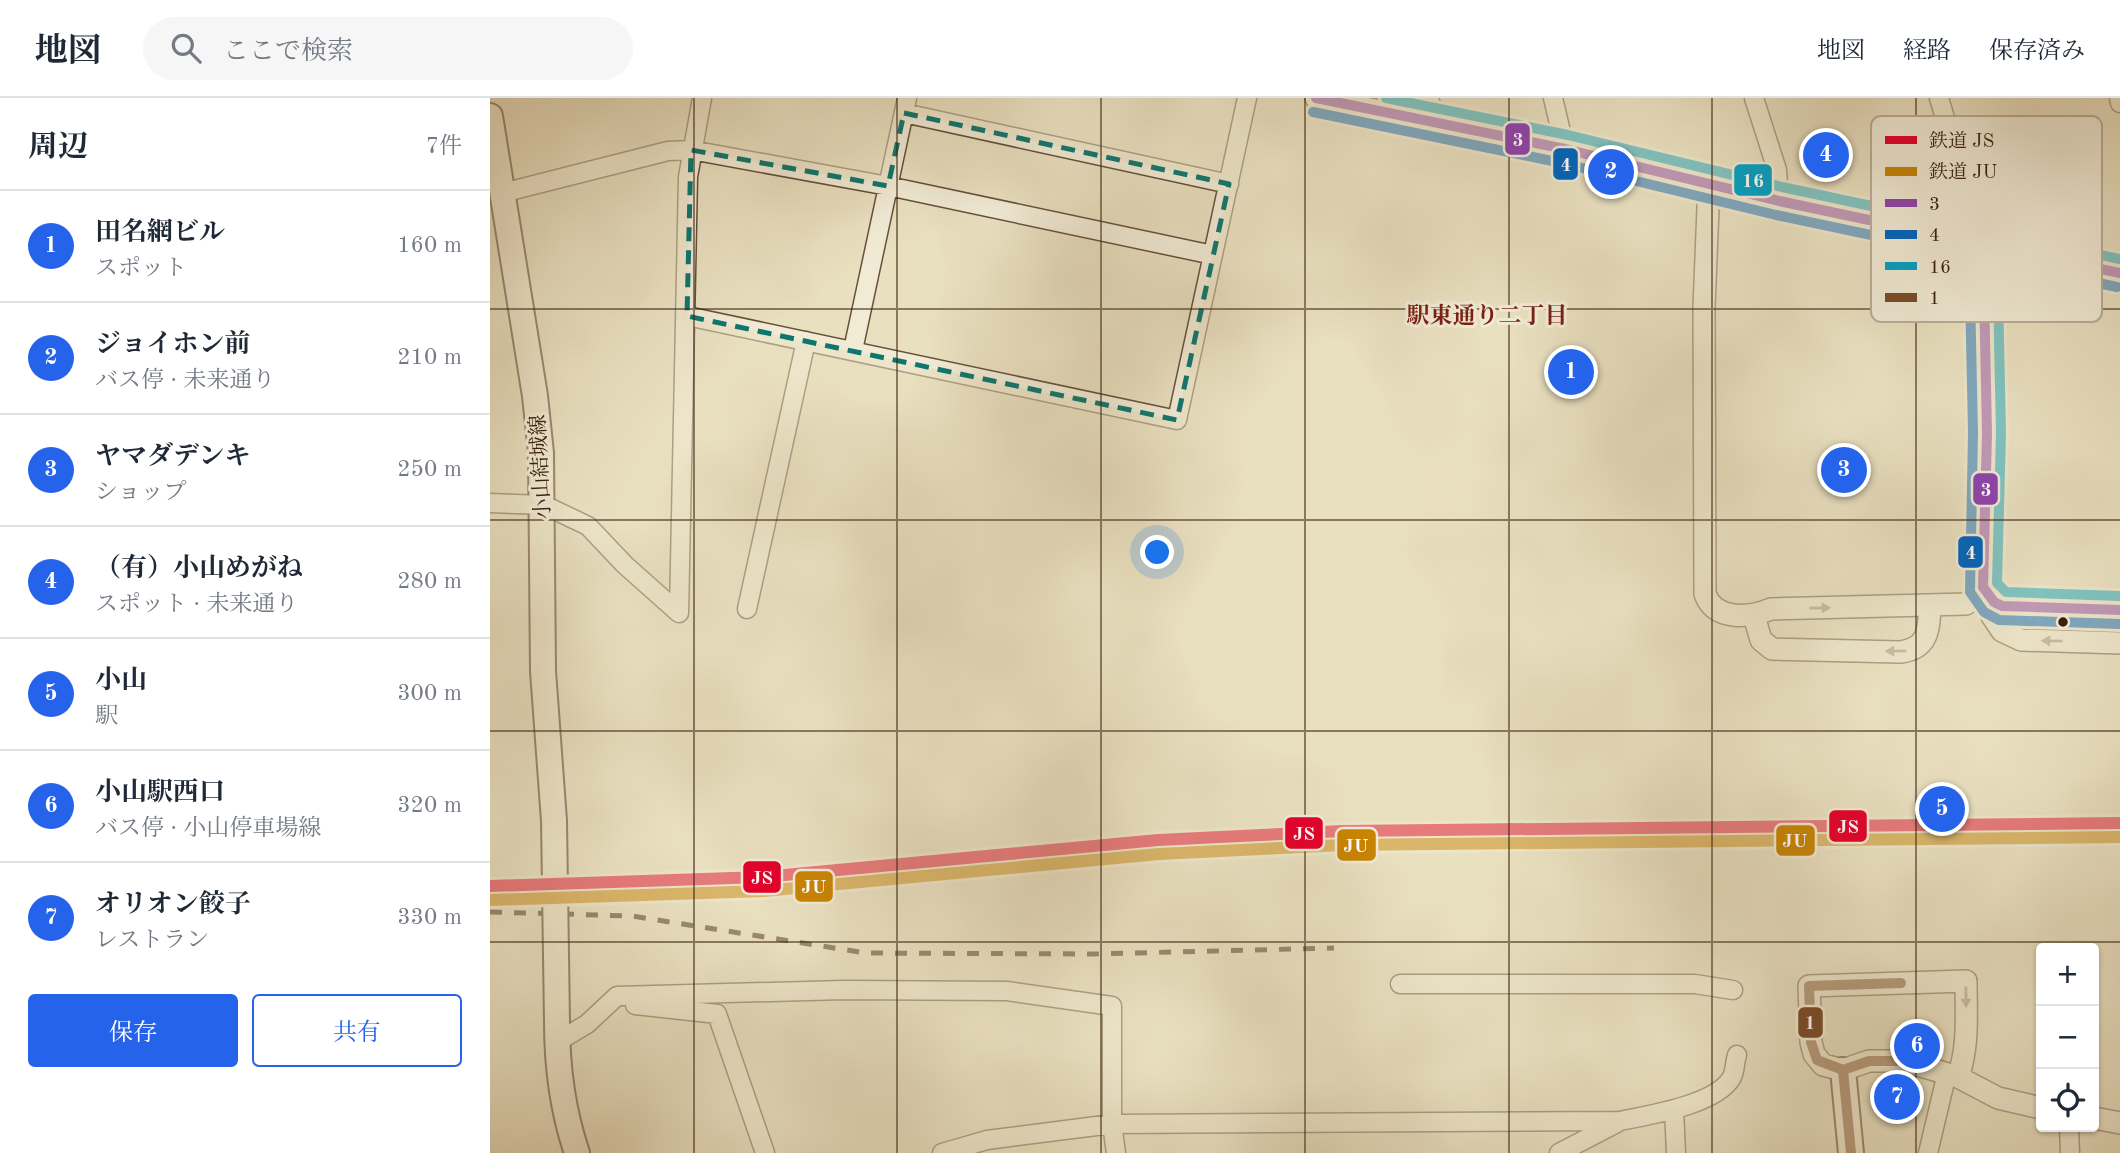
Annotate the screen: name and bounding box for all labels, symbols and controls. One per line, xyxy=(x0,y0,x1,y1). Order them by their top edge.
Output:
search box xyxy=(143,17,633,80)
icon: search xyxy=(167,29,205,67)
text: 地図 xyxy=(35,36,101,69)
text: ここで検索 xyxy=(223,39,353,65)
text: 地図 xyxy=(1817,40,1865,64)
text: 経路 xyxy=(1903,40,1951,64)
text: 保存済み xyxy=(1989,40,2085,64)
legend xyxy=(1871,116,2102,322)
line badge: 3 xyxy=(1504,122,1531,156)
pin: 4 xyxy=(1803,129,1849,181)
text: 鉄道 JS xyxy=(1929,130,1994,152)
text: 3 xyxy=(1512,132,1524,151)
text: 周辺 xyxy=(28,133,88,163)
text: 7件 xyxy=(426,135,462,158)
pin: 2 xyxy=(1588,146,1634,198)
line badge: 4 xyxy=(1552,147,1579,181)
text: 4 xyxy=(1560,157,1572,176)
text: 鉄道 JU xyxy=(1929,161,1998,183)
line badge: 16 xyxy=(1733,163,1773,197)
text: 16 xyxy=(1742,173,1764,192)
text: 3 xyxy=(1929,196,1940,215)
text: 田名網ビル xyxy=(95,220,225,246)
text: 4 xyxy=(1929,227,1940,246)
text: 1 xyxy=(44,234,58,257)
text: 160 m xyxy=(397,234,462,257)
text: スポット xyxy=(95,257,187,280)
text: 16 xyxy=(1929,259,1951,278)
text: 1 xyxy=(1929,290,1940,309)
district label: 駅東通り二丁目 xyxy=(1407,303,1568,328)
text: ジョイホン前 xyxy=(95,332,250,358)
text: 2 xyxy=(44,346,58,369)
text: 210 m xyxy=(397,346,462,369)
pin: 1 xyxy=(1548,346,1594,398)
text: バス停 · 未来通り xyxy=(95,369,275,392)
street label: 小山結城線 xyxy=(526,414,555,520)
text: ヤマダデンキ xyxy=(95,444,250,470)
pin: 3 xyxy=(1821,444,1867,496)
text: 3 xyxy=(44,458,58,481)
text: 250 m xyxy=(397,458,462,481)
line badge: 3 xyxy=(1972,472,1999,506)
text: ショップ xyxy=(95,481,187,504)
text: 3 xyxy=(1980,482,1992,501)
your location xyxy=(1140,535,1174,569)
line badge: 4 xyxy=(1957,535,1984,569)
text: 4 xyxy=(1965,545,1977,564)
text: （有）小山めがね xyxy=(95,556,303,582)
text: 4 xyxy=(44,570,58,593)
text: 280 m xyxy=(397,570,462,593)
text: スポット · 未来通り xyxy=(95,593,298,616)
one-way arrow xyxy=(1810,602,1832,614)
unlabelled marker xyxy=(2056,615,2070,629)
one-way arrow xyxy=(2041,636,2063,647)
one-way arrow xyxy=(1885,645,1907,657)
text: 小山 xyxy=(95,668,147,694)
text: 5 xyxy=(44,682,58,705)
text: 300 m xyxy=(397,682,462,705)
text: 駅 xyxy=(95,705,118,728)
text: 小山駅西口 xyxy=(95,780,225,806)
pin: 5 xyxy=(1919,783,1965,835)
text: 6 xyxy=(44,794,58,817)
text: 320 m xyxy=(397,794,462,817)
line badge: JS xyxy=(1828,809,1868,843)
line badge: JS xyxy=(1284,816,1324,850)
text: バス停 · 小山停車場線 xyxy=(95,817,321,840)
text: JS xyxy=(1837,819,1859,838)
line badge: JU xyxy=(1775,824,1816,857)
text: JS xyxy=(1293,826,1315,845)
line badge: JU xyxy=(1336,828,1377,862)
text: JU xyxy=(1782,833,1808,852)
text: JU xyxy=(1343,838,1369,857)
line badge: JS xyxy=(742,860,782,894)
text: JS xyxy=(751,870,773,889)
line badge: JU xyxy=(794,870,834,903)
text: JU xyxy=(801,879,827,898)
text: オリオン餃子 xyxy=(95,892,251,918)
text: 7 xyxy=(44,906,58,929)
text: 330 m xyxy=(397,906,462,929)
text: レストラン xyxy=(95,929,209,952)
map controls xyxy=(2036,943,2099,1132)
button: + xyxy=(2036,943,2099,1006)
one-way arrow xyxy=(1960,986,1972,1008)
button: 保存 xyxy=(28,994,238,1067)
button: 共有 xyxy=(252,994,462,1067)
line badge: 1 xyxy=(1797,1006,1824,1039)
button: − xyxy=(2036,1006,2099,1069)
text: 1 xyxy=(1804,1015,1816,1034)
pin: 6 xyxy=(1894,1020,1940,1072)
button: locate xyxy=(2036,1069,2099,1132)
pin: 7 xyxy=(1874,1071,1920,1123)

